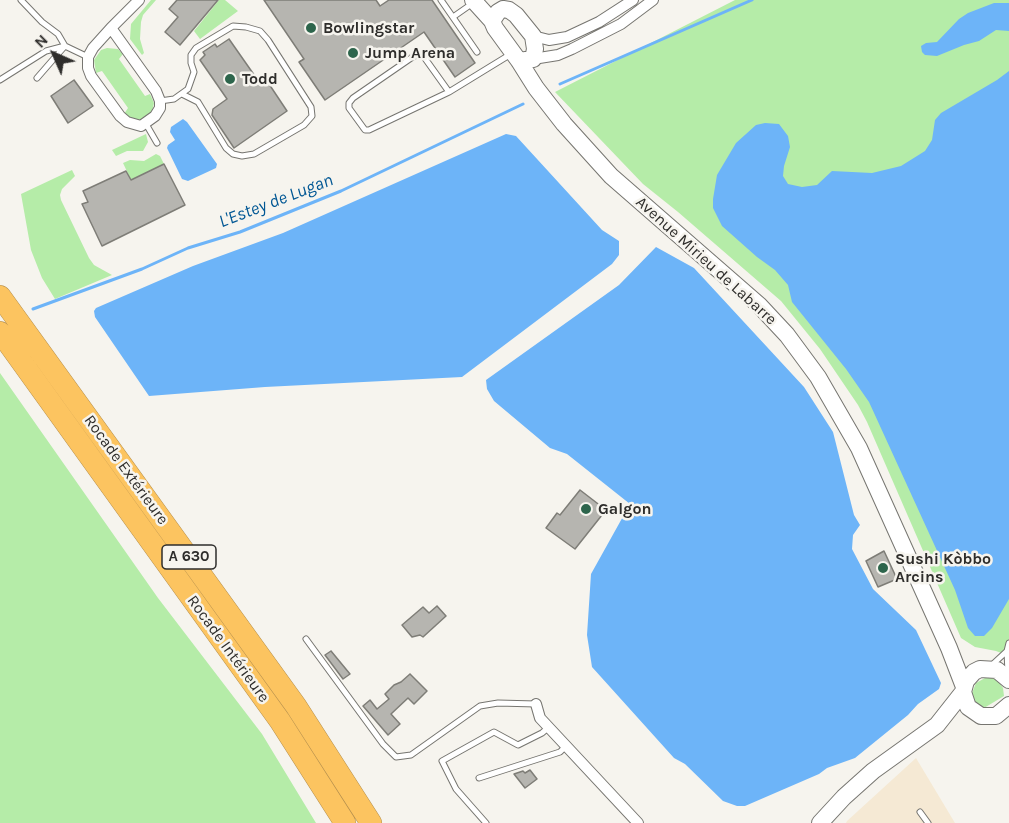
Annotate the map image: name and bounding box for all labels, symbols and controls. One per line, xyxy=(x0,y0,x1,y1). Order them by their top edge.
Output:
place label: Bowlingstar xyxy=(323,18,414,38)
marker: Bowlingstar xyxy=(304,21,318,35)
north arrow xyxy=(24,24,84,84)
text: N xyxy=(30,30,52,52)
place label: Jump Arena xyxy=(365,43,455,63)
marker: Jump Arena xyxy=(346,46,360,60)
place label: Todd xyxy=(242,69,278,89)
marker: Todd xyxy=(223,72,237,86)
water label: L'Estey de Lugan xyxy=(216,169,336,233)
street label: Avenue Mirieu de Labarre xyxy=(632,193,780,329)
street label: Rocade Extérieure xyxy=(80,411,172,529)
place label: Galgon xyxy=(598,499,651,519)
marker: Galgon xyxy=(579,502,593,516)
road number: A 630 xyxy=(162,545,216,569)
place label: Sushi Kòbbo Arcins xyxy=(895,549,991,587)
marker: Sushi Kòbbo Arcins xyxy=(876,561,890,575)
street label: Rocade Intérieure xyxy=(183,592,273,706)

